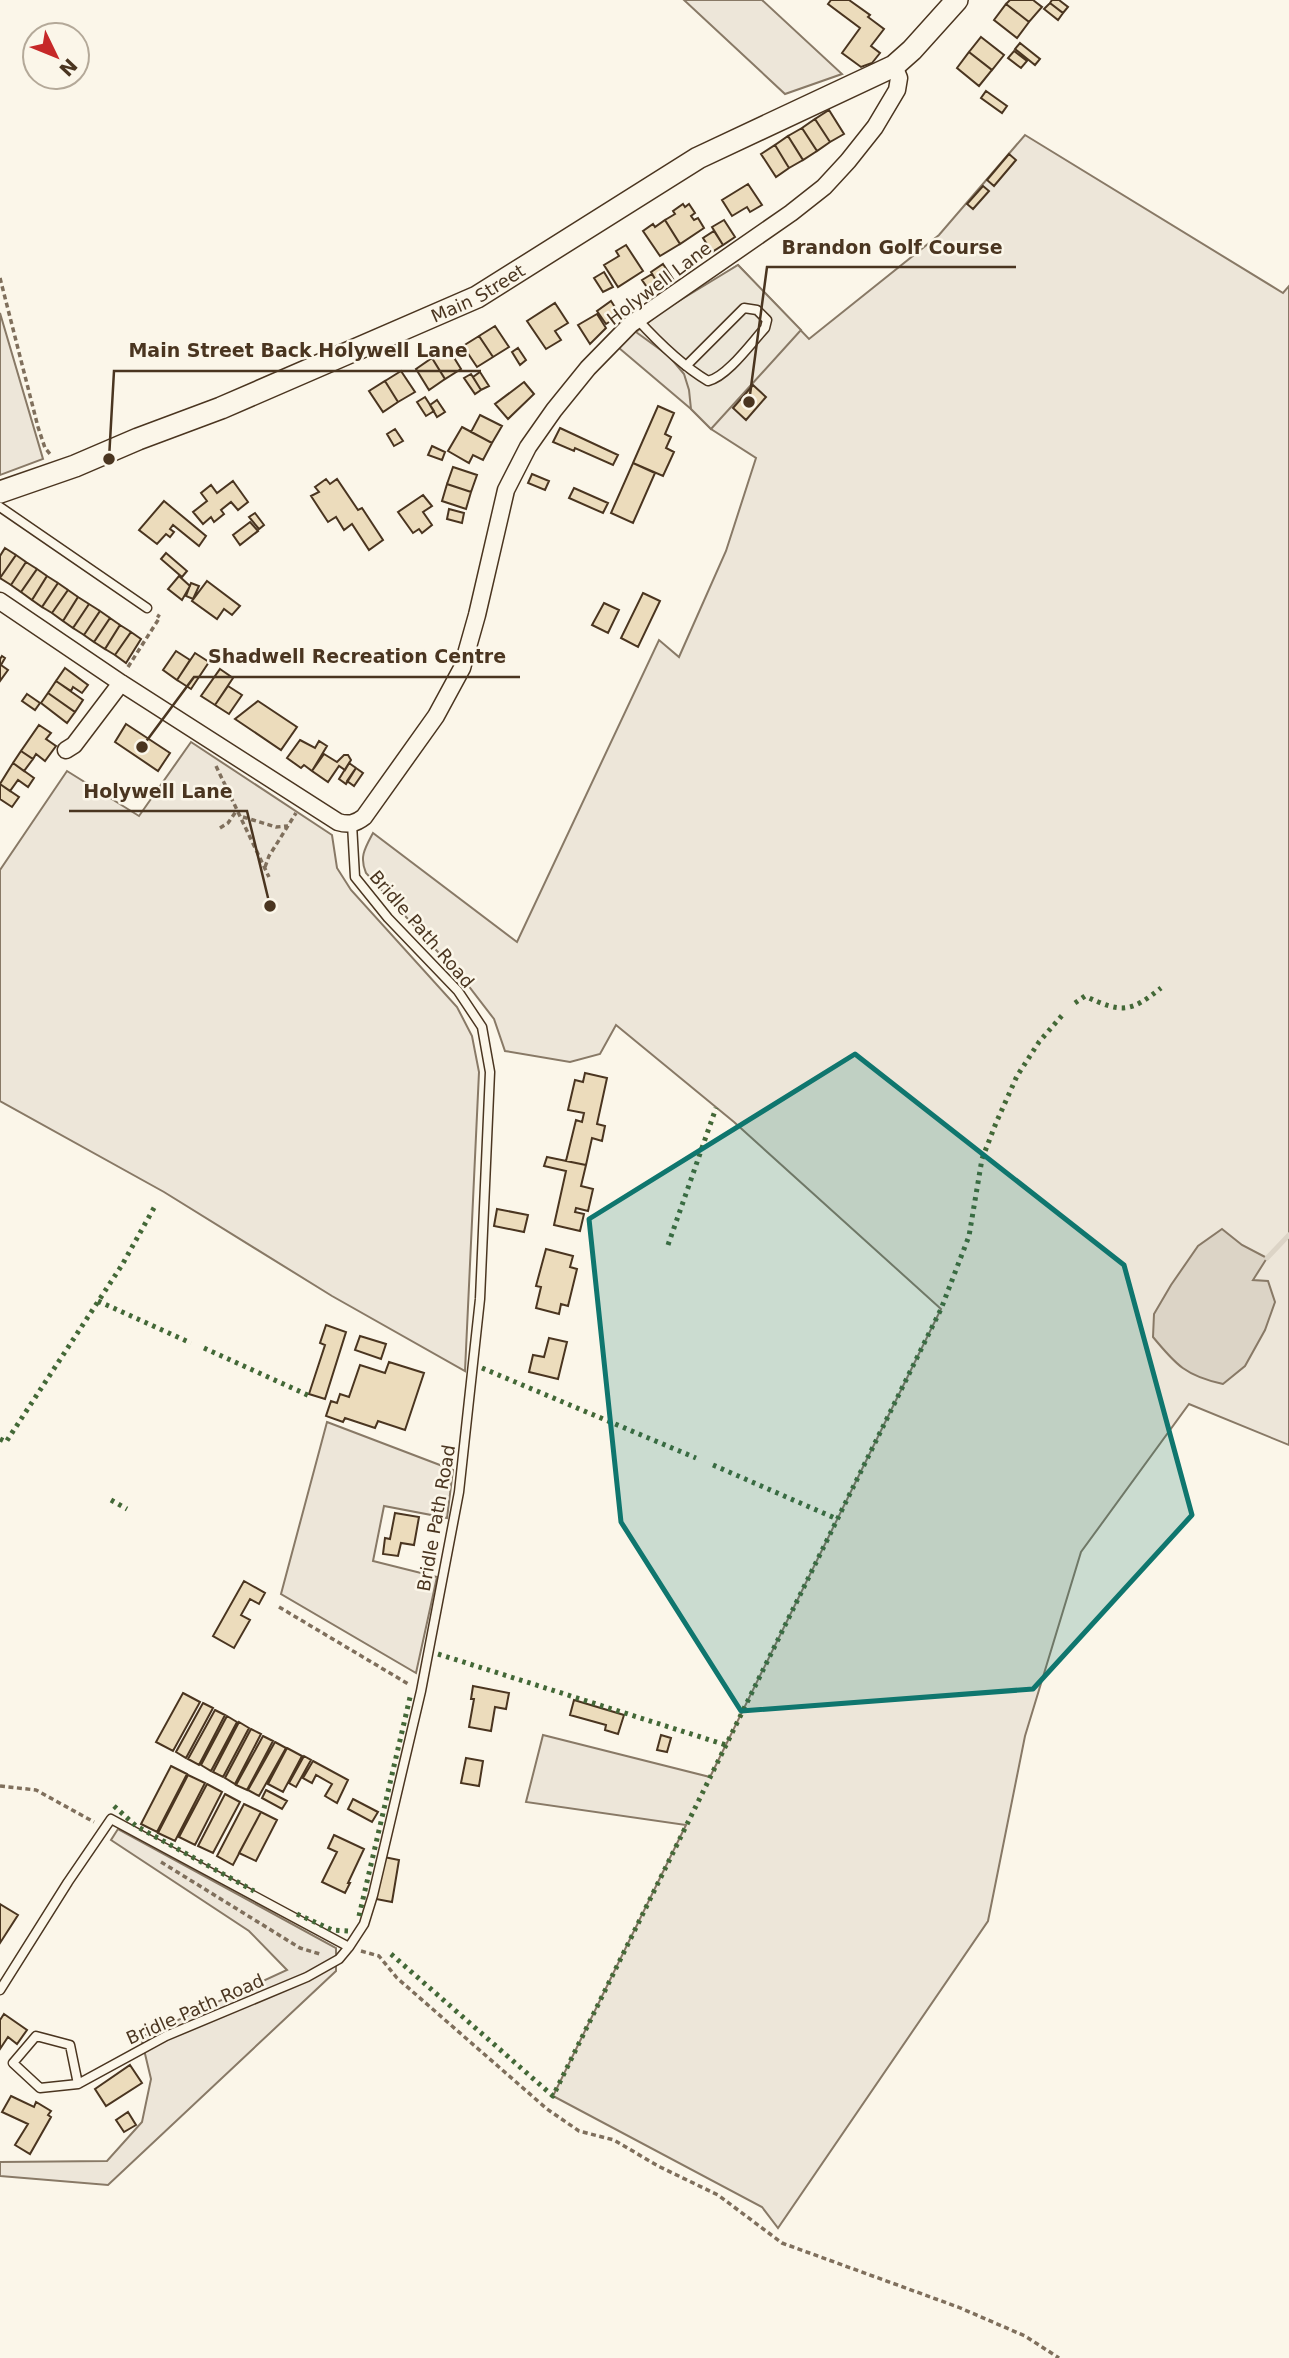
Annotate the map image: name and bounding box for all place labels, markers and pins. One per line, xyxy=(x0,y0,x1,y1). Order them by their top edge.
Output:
callout: Brandon Golf Course xyxy=(767,227,1016,267)
callout: Main Street Back Holywell Lane xyxy=(114,331,481,371)
callout: Shadwell Recreation Centre xyxy=(194,637,520,677)
callout: Holywell Lane xyxy=(69,771,247,811)

